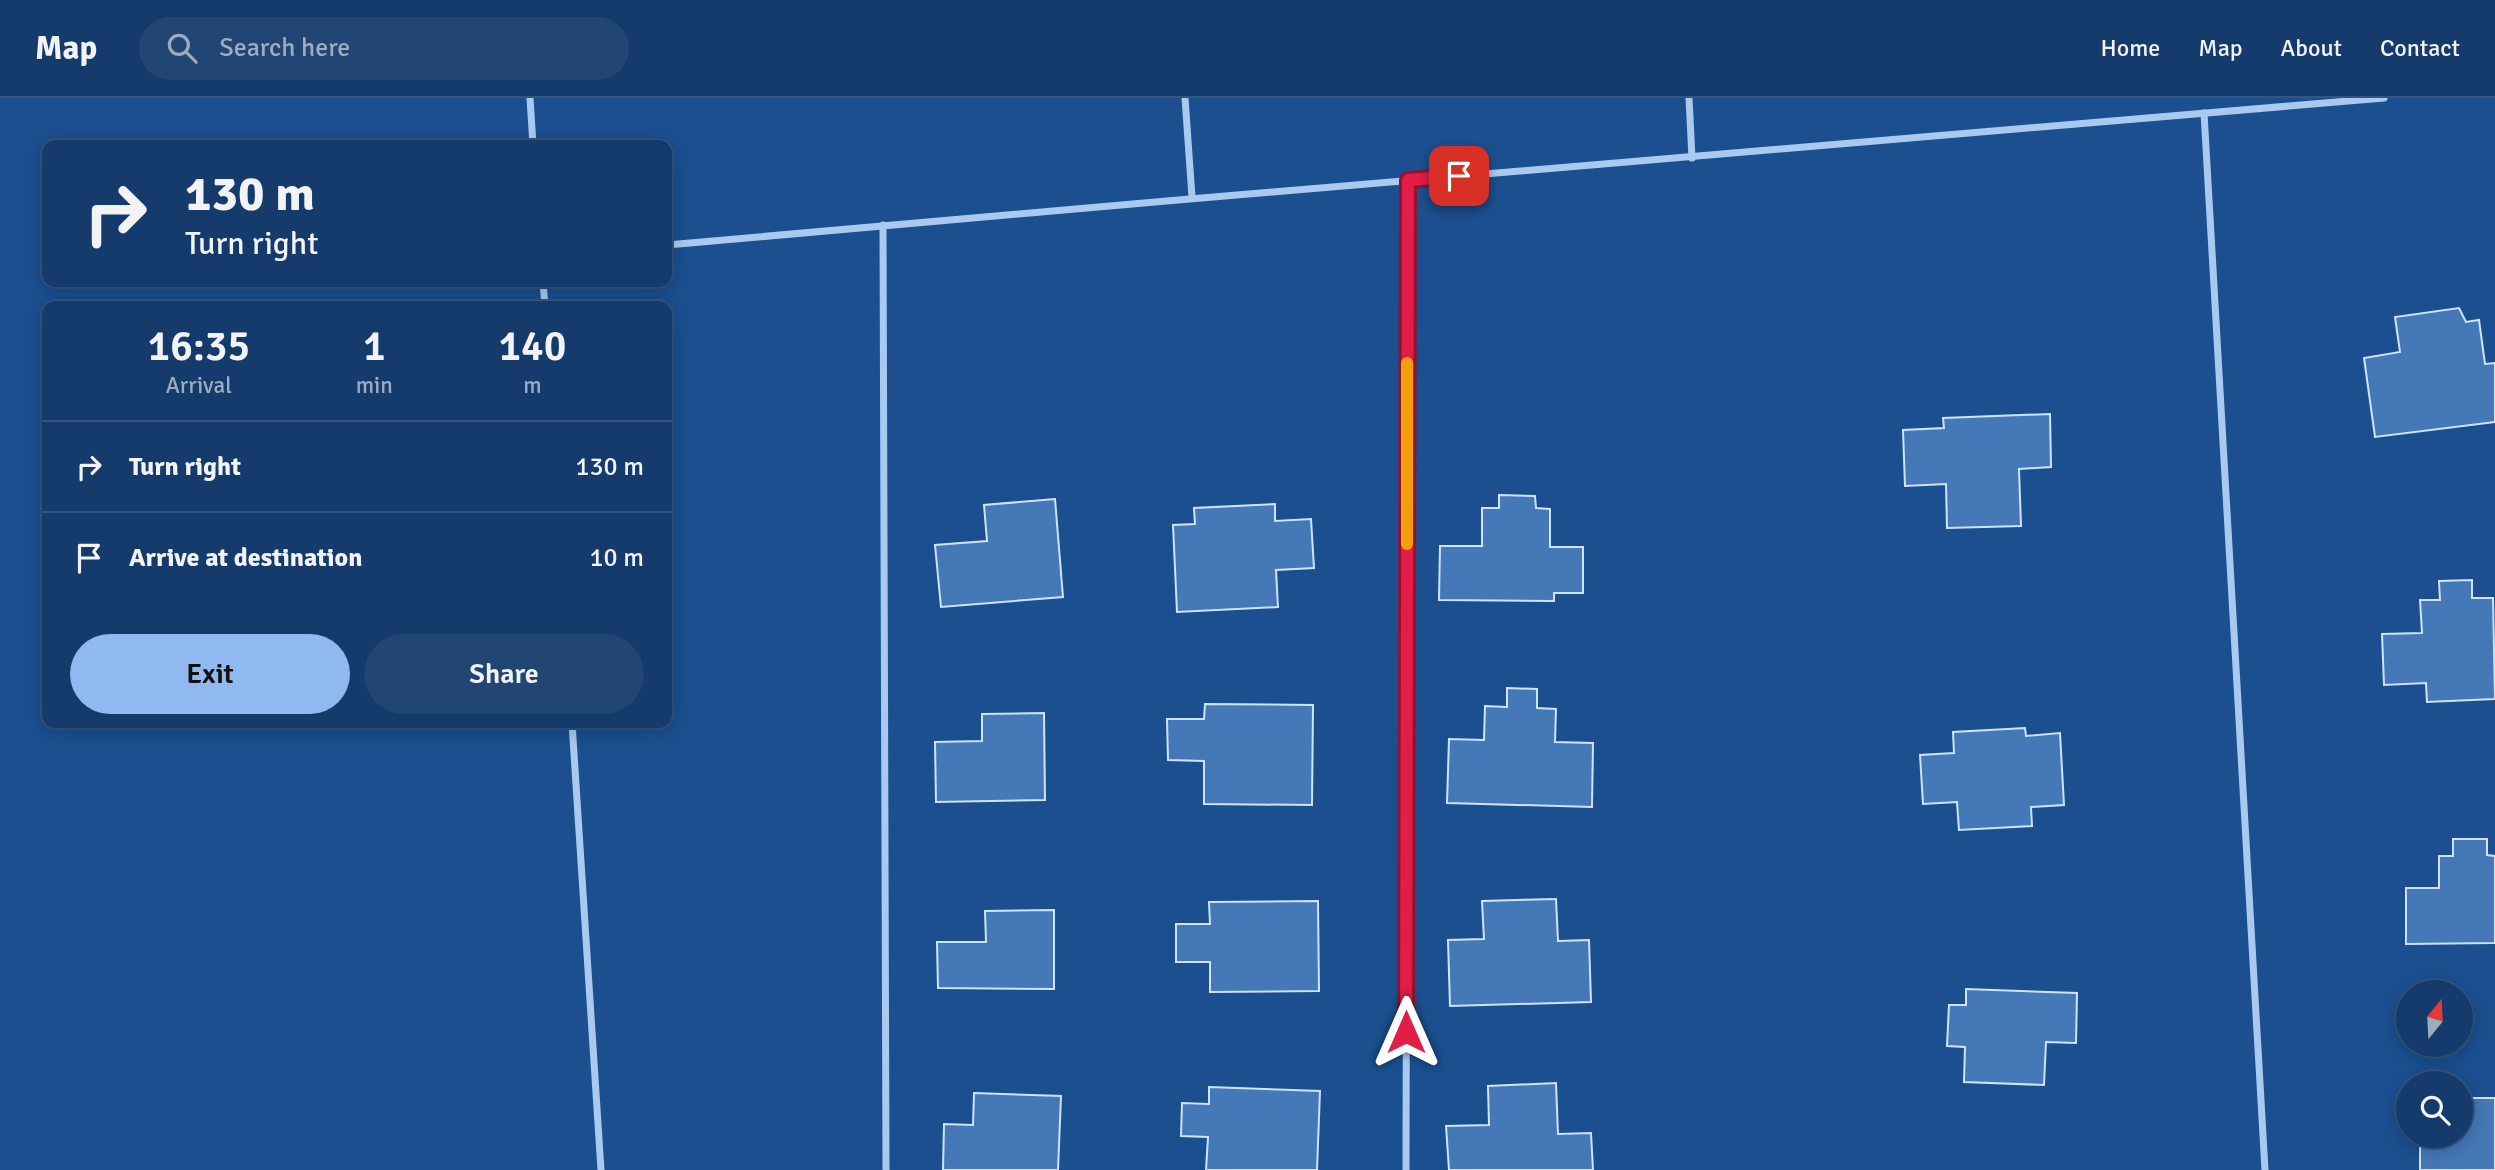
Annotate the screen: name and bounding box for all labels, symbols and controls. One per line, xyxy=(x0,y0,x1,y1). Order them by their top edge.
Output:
search box xyxy=(139,17,629,80)
text: Map xyxy=(35,28,97,69)
icon: search xyxy=(163,29,201,67)
text: Search here xyxy=(219,32,350,64)
text: Home xyxy=(2100,33,2160,63)
text: Map xyxy=(2198,33,2243,63)
text: About xyxy=(2281,33,2342,63)
text: Contact xyxy=(2380,33,2460,63)
pin xyxy=(1429,146,1489,206)
icon: arrive xyxy=(1440,157,1478,195)
text: 130 m xyxy=(185,164,315,224)
icon: right xyxy=(70,168,161,259)
text: Turn right xyxy=(185,224,318,263)
text: 16:35 xyxy=(148,321,250,372)
text: 1 xyxy=(363,321,386,372)
text: 140 xyxy=(498,321,566,372)
text: Arrival xyxy=(166,371,232,400)
text: min xyxy=(356,371,393,400)
text: m xyxy=(523,371,542,400)
icon: right xyxy=(70,448,108,486)
text: Turn right xyxy=(129,451,241,483)
text: 130 m xyxy=(575,451,644,483)
icon: arrive xyxy=(70,539,108,577)
text: Arrive at destination xyxy=(129,542,362,574)
text: 10 m xyxy=(589,542,644,574)
button: Exit xyxy=(70,634,350,714)
button: Share xyxy=(364,634,644,714)
north arrow xyxy=(2396,980,2473,1057)
map controls xyxy=(2396,980,2473,1148)
position arrow xyxy=(1369,995,1443,1069)
button: search xyxy=(2396,1071,2473,1148)

